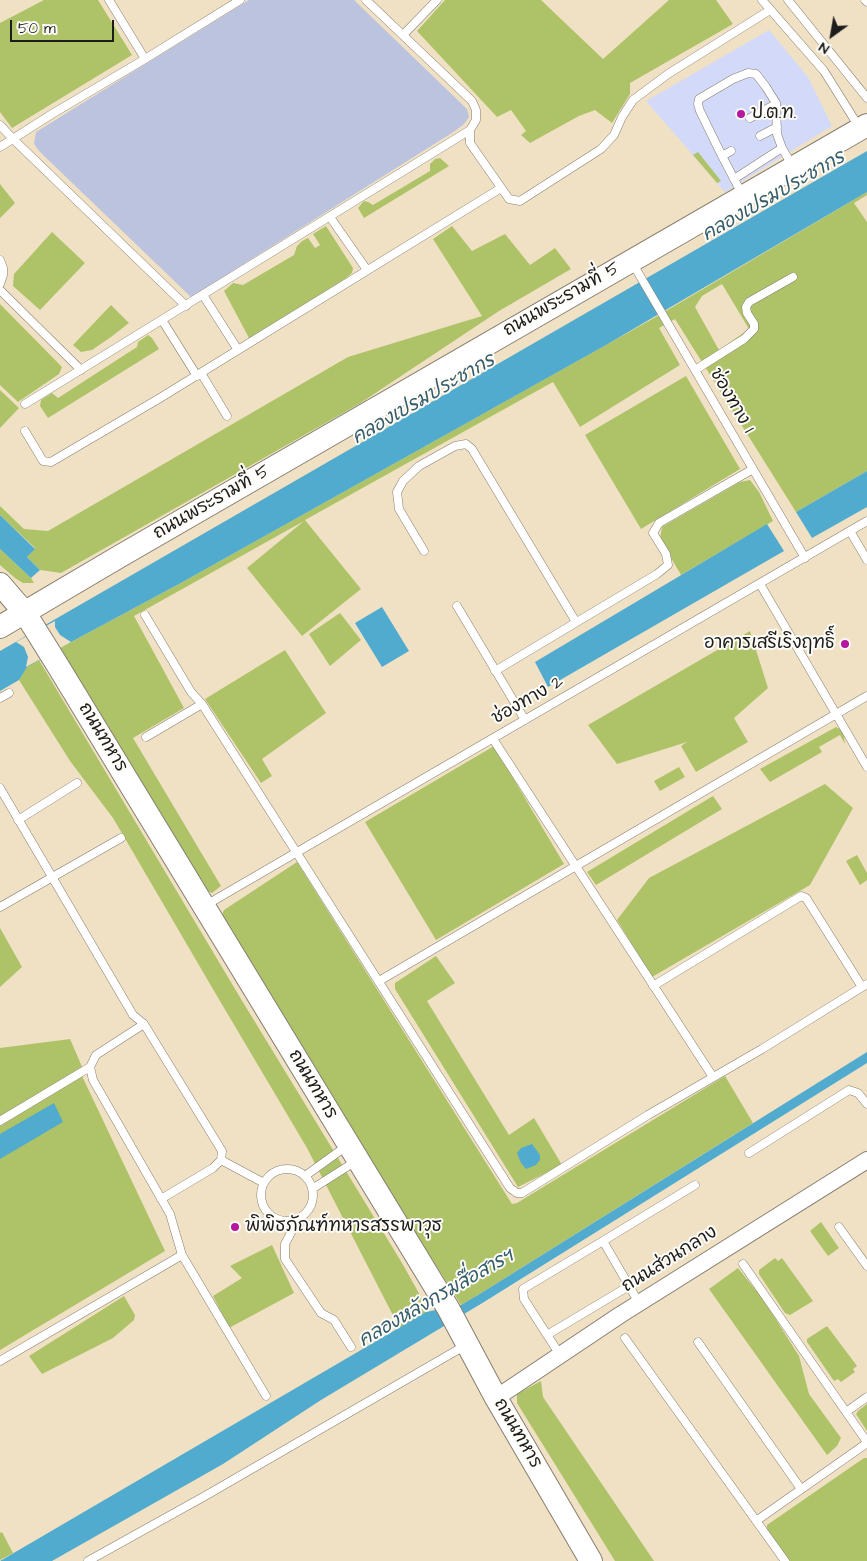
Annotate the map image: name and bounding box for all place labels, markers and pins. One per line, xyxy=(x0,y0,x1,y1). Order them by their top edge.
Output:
place label: ป.ต.ท. xyxy=(751,103,796,125)
marker: ป.ต.ท. xyxy=(735,108,747,120)
place label: อาคารเสรีเริงฤทธิ์ xyxy=(704,633,835,655)
marker: อาคารเสรีเริงฤทธิ์ xyxy=(839,638,851,650)
place label: พิพิธภัณฑ์ทหารสรรพาวุธ xyxy=(245,1216,442,1238)
marker: พิพิธภัณฑ์ทหารสรรพาวุธ xyxy=(229,1221,241,1233)

